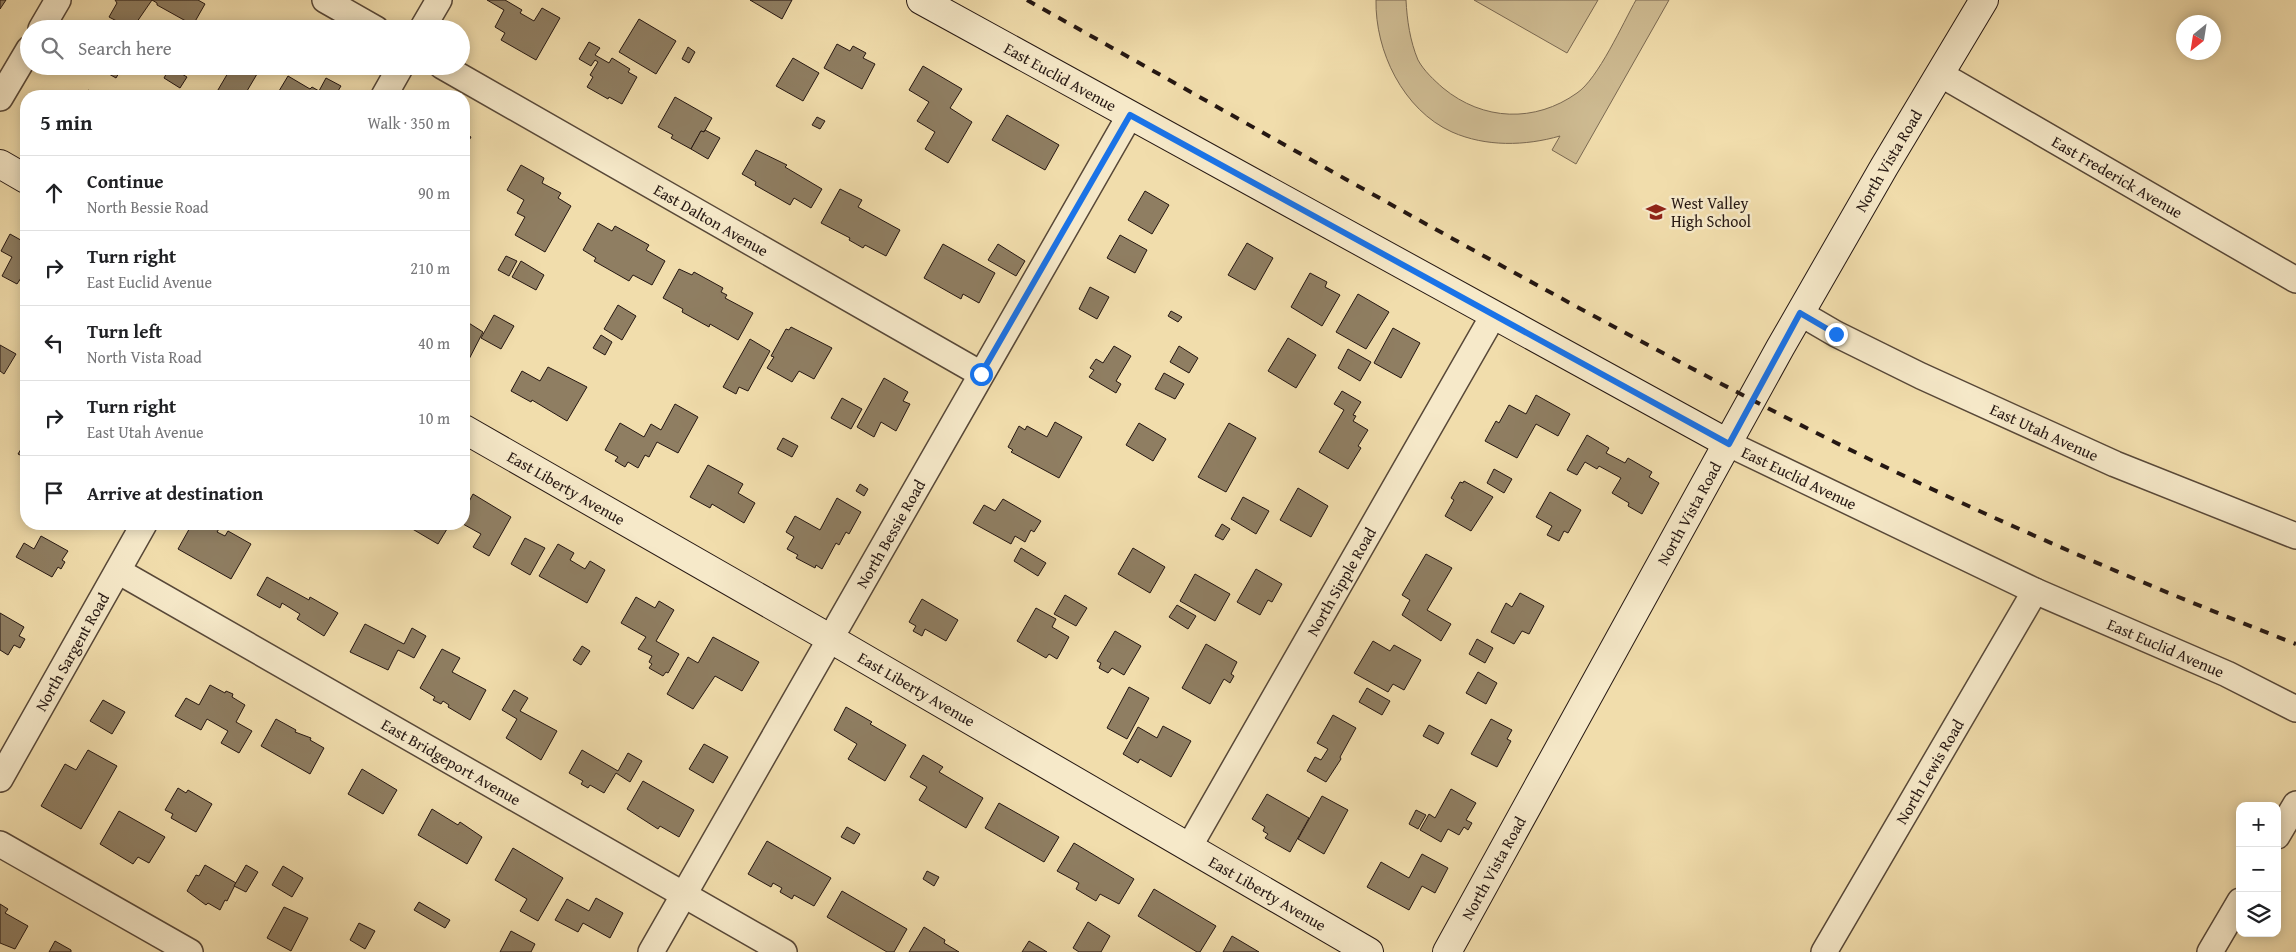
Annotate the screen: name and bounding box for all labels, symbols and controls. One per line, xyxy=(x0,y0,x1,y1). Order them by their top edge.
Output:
north arrow xyxy=(2176,15,2221,60)
search box xyxy=(20,20,470,75)
icon: search xyxy=(38,34,66,62)
text: Search here xyxy=(78,34,172,62)
street label: East Euclid Avenue xyxy=(1000,36,1121,117)
street label: North Vista Road xyxy=(1849,105,1928,216)
text: 5 min xyxy=(40,107,92,138)
text: Walk · 350 m xyxy=(367,111,450,135)
street label: East Frederick Avenue xyxy=(2047,129,2187,224)
text: Continue xyxy=(87,167,164,195)
street label: East Dalton Avenue xyxy=(649,178,773,262)
icon: ahead xyxy=(40,179,68,207)
text: 90 m xyxy=(418,181,450,205)
place label: West Valley High School xyxy=(1671,191,1752,233)
text: North Bessie Road xyxy=(87,195,209,219)
school or university icon: West Valley High School xyxy=(1645,201,1667,223)
text: Turn right xyxy=(87,242,176,270)
icon: right xyxy=(40,254,68,282)
text: 210 m xyxy=(410,256,450,280)
text: East Euclid Avenue xyxy=(87,270,212,294)
text: Turn left xyxy=(87,317,162,345)
route end xyxy=(1825,323,1848,346)
icon: left xyxy=(40,329,68,357)
text: 40 m xyxy=(418,331,450,355)
text: North Vista Road xyxy=(87,345,202,369)
route start xyxy=(970,363,993,386)
text: Turn right xyxy=(87,392,176,420)
street label: East Utah Avenue xyxy=(1986,397,2102,467)
icon: right xyxy=(40,404,68,432)
text: 10 m xyxy=(418,406,450,430)
text: East Utah Avenue xyxy=(87,420,204,444)
street label: East Euclid Avenue xyxy=(1738,440,1861,516)
street label: East Liberty Avenue xyxy=(503,444,630,531)
street label: North Vista Road xyxy=(1651,457,1727,569)
street label: North Bessie Road xyxy=(850,474,931,592)
icon: arrive xyxy=(40,479,68,507)
text: Arrive at destination xyxy=(87,479,263,507)
street label: North Sipple Road xyxy=(1300,522,1382,640)
street label: North Sargent Road xyxy=(29,588,115,715)
street label: East Euclid Avenue xyxy=(2104,612,2228,683)
street label: East Liberty Avenue xyxy=(854,645,980,732)
street label: East Bridgeport Avenue xyxy=(377,712,525,811)
street label: North Lewis Road xyxy=(1889,714,1970,829)
map controls xyxy=(2236,802,2281,937)
button: + xyxy=(2236,802,2281,847)
street label: North Vista Road xyxy=(1455,811,1532,924)
button: − xyxy=(2236,847,2281,892)
street label: East Liberty Avenue xyxy=(1204,849,1331,937)
button: layers xyxy=(2236,892,2281,937)

